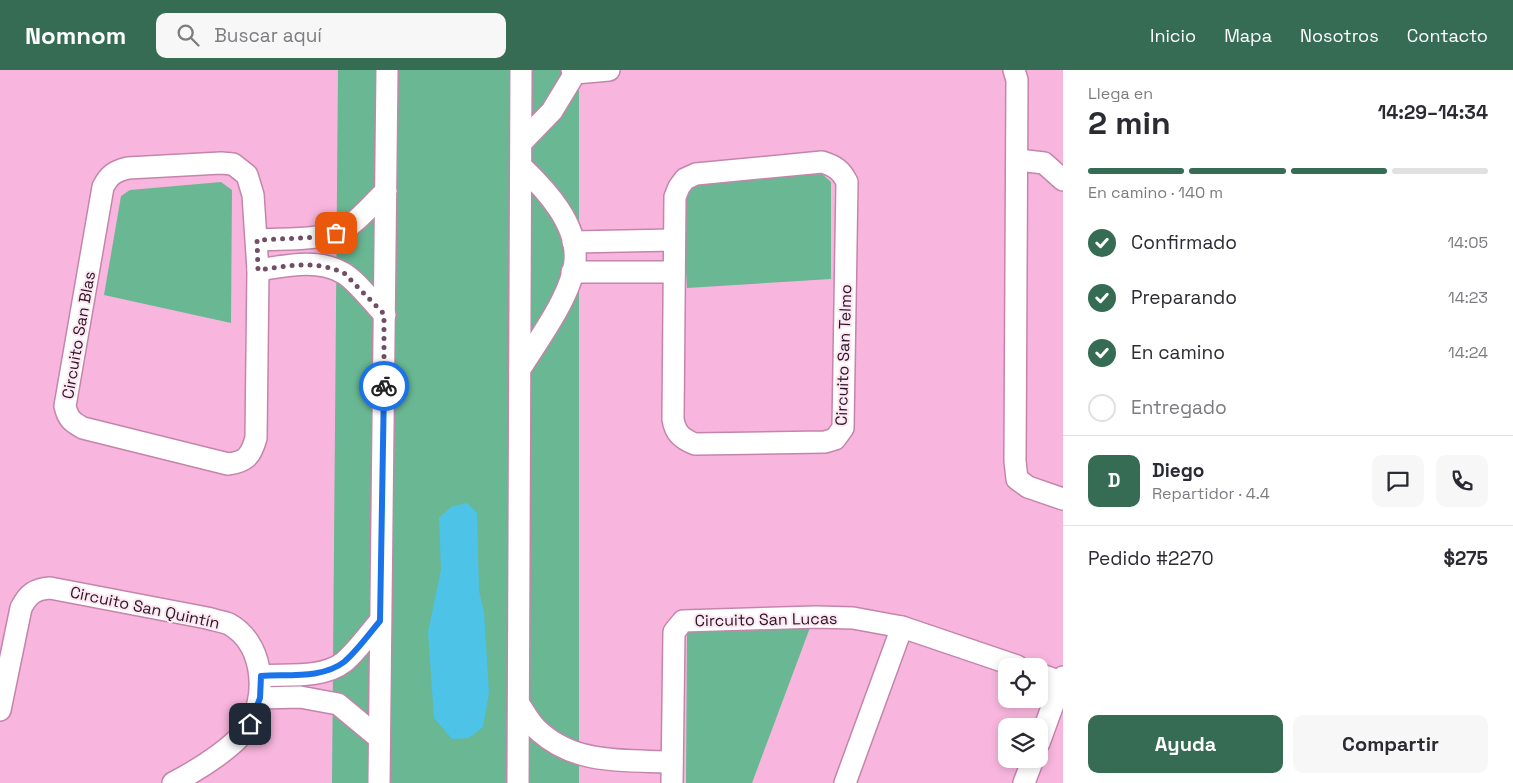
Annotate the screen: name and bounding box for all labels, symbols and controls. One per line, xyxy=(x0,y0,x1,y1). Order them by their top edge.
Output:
search box xyxy=(156,13,506,58)
text: Nomnom xyxy=(25,20,126,51)
icon: search xyxy=(174,21,202,49)
text: Buscar aquí xyxy=(214,23,322,48)
text: Inicio xyxy=(1150,24,1196,47)
text: Mapa xyxy=(1224,24,1272,47)
text: Nosotros xyxy=(1300,24,1379,47)
text: Contacto xyxy=(1407,24,1488,47)
text: Llega en xyxy=(1088,83,1153,104)
text: 14:29–14:34 xyxy=(1378,100,1488,125)
text: 2 min xyxy=(1088,103,1171,143)
text: En camino · 140 m xyxy=(1088,182,1223,203)
pin xyxy=(315,212,357,254)
icon: bag xyxy=(322,219,350,247)
icon: check xyxy=(1088,229,1116,257)
text: Confirmado xyxy=(1131,230,1237,255)
text: 14:05 xyxy=(1447,232,1488,253)
street label: Circuito San Blas xyxy=(57,270,100,401)
street label: Circuito San Telmo xyxy=(831,284,856,426)
icon: check xyxy=(1088,284,1116,312)
text: Preparando xyxy=(1131,285,1237,310)
text: 14:23 xyxy=(1448,287,1488,308)
icon: check xyxy=(1088,339,1116,367)
text: En camino xyxy=(1131,340,1225,365)
text: 14:24 xyxy=(1448,342,1488,363)
courier xyxy=(359,361,409,411)
icon: bike xyxy=(370,372,398,400)
text: Entregado xyxy=(1131,395,1227,420)
button: chat xyxy=(1372,455,1424,507)
button: phone xyxy=(1436,455,1488,507)
text: Diego xyxy=(1152,458,1204,483)
text: D xyxy=(1108,468,1120,493)
text: Repartidor · 4.4 xyxy=(1152,483,1270,504)
text: Pedido #2270 xyxy=(1088,546,1214,571)
text: $275 xyxy=(1443,546,1488,571)
street label: Circuito San Quintín xyxy=(68,581,222,634)
street label: Circuito San Lucas xyxy=(694,608,838,631)
map controls xyxy=(998,658,1048,768)
button: locate xyxy=(998,658,1048,708)
pin xyxy=(229,703,271,745)
icon: home xyxy=(236,710,264,738)
button: Ayuda xyxy=(1088,715,1283,773)
button: Compartir xyxy=(1293,715,1488,773)
button: layers xyxy=(998,718,1048,768)

